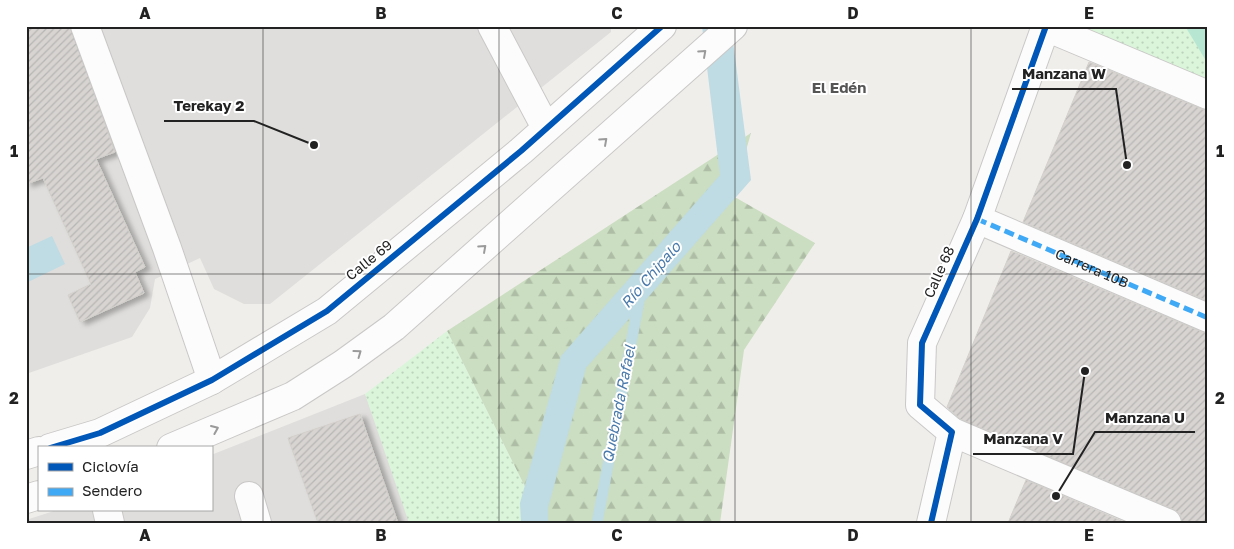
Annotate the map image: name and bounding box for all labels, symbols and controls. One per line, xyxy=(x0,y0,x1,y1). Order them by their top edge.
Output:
text: A xyxy=(139,3,151,23)
text: B xyxy=(375,3,387,23)
text: C xyxy=(611,3,623,23)
text: D xyxy=(847,3,859,23)
text: E xyxy=(1084,3,1094,23)
one-way arrow xyxy=(697,50,706,59)
callout: Manzana W xyxy=(1012,59,1116,89)
text: Manzana W xyxy=(1022,64,1106,82)
district label: El Edén xyxy=(812,78,866,96)
callout: Terekay 2 xyxy=(164,91,254,121)
text: Terekay 2 xyxy=(174,96,244,114)
one-way arrow xyxy=(599,137,608,146)
text: 1 xyxy=(10,141,18,161)
text: 1 xyxy=(1216,141,1224,161)
street label: Calle 69 xyxy=(342,236,395,283)
water label: Río Chipalo xyxy=(617,237,685,311)
street label: Calle 68 xyxy=(920,243,957,300)
one-way arrow xyxy=(477,245,486,254)
street label: Carrera 10B xyxy=(1053,245,1131,291)
water label: Quebrada Rafael xyxy=(598,342,638,464)
one-way arrow xyxy=(352,350,362,359)
text: 2 xyxy=(9,388,19,408)
text: 2 xyxy=(1215,388,1225,408)
callout: Manzana U xyxy=(1095,402,1195,432)
text: Manzana U xyxy=(1105,408,1185,426)
one-way arrow xyxy=(210,424,219,435)
callout: Manzana V xyxy=(973,424,1073,454)
text: Manzana V xyxy=(983,429,1063,447)
legend xyxy=(38,446,212,512)
text: Ciclovía xyxy=(82,457,139,475)
text: Sendero xyxy=(82,481,142,499)
text: A xyxy=(139,525,151,545)
text: B xyxy=(375,525,387,545)
text: C xyxy=(611,525,623,545)
text: D xyxy=(847,525,859,545)
text: E xyxy=(1084,525,1094,545)

